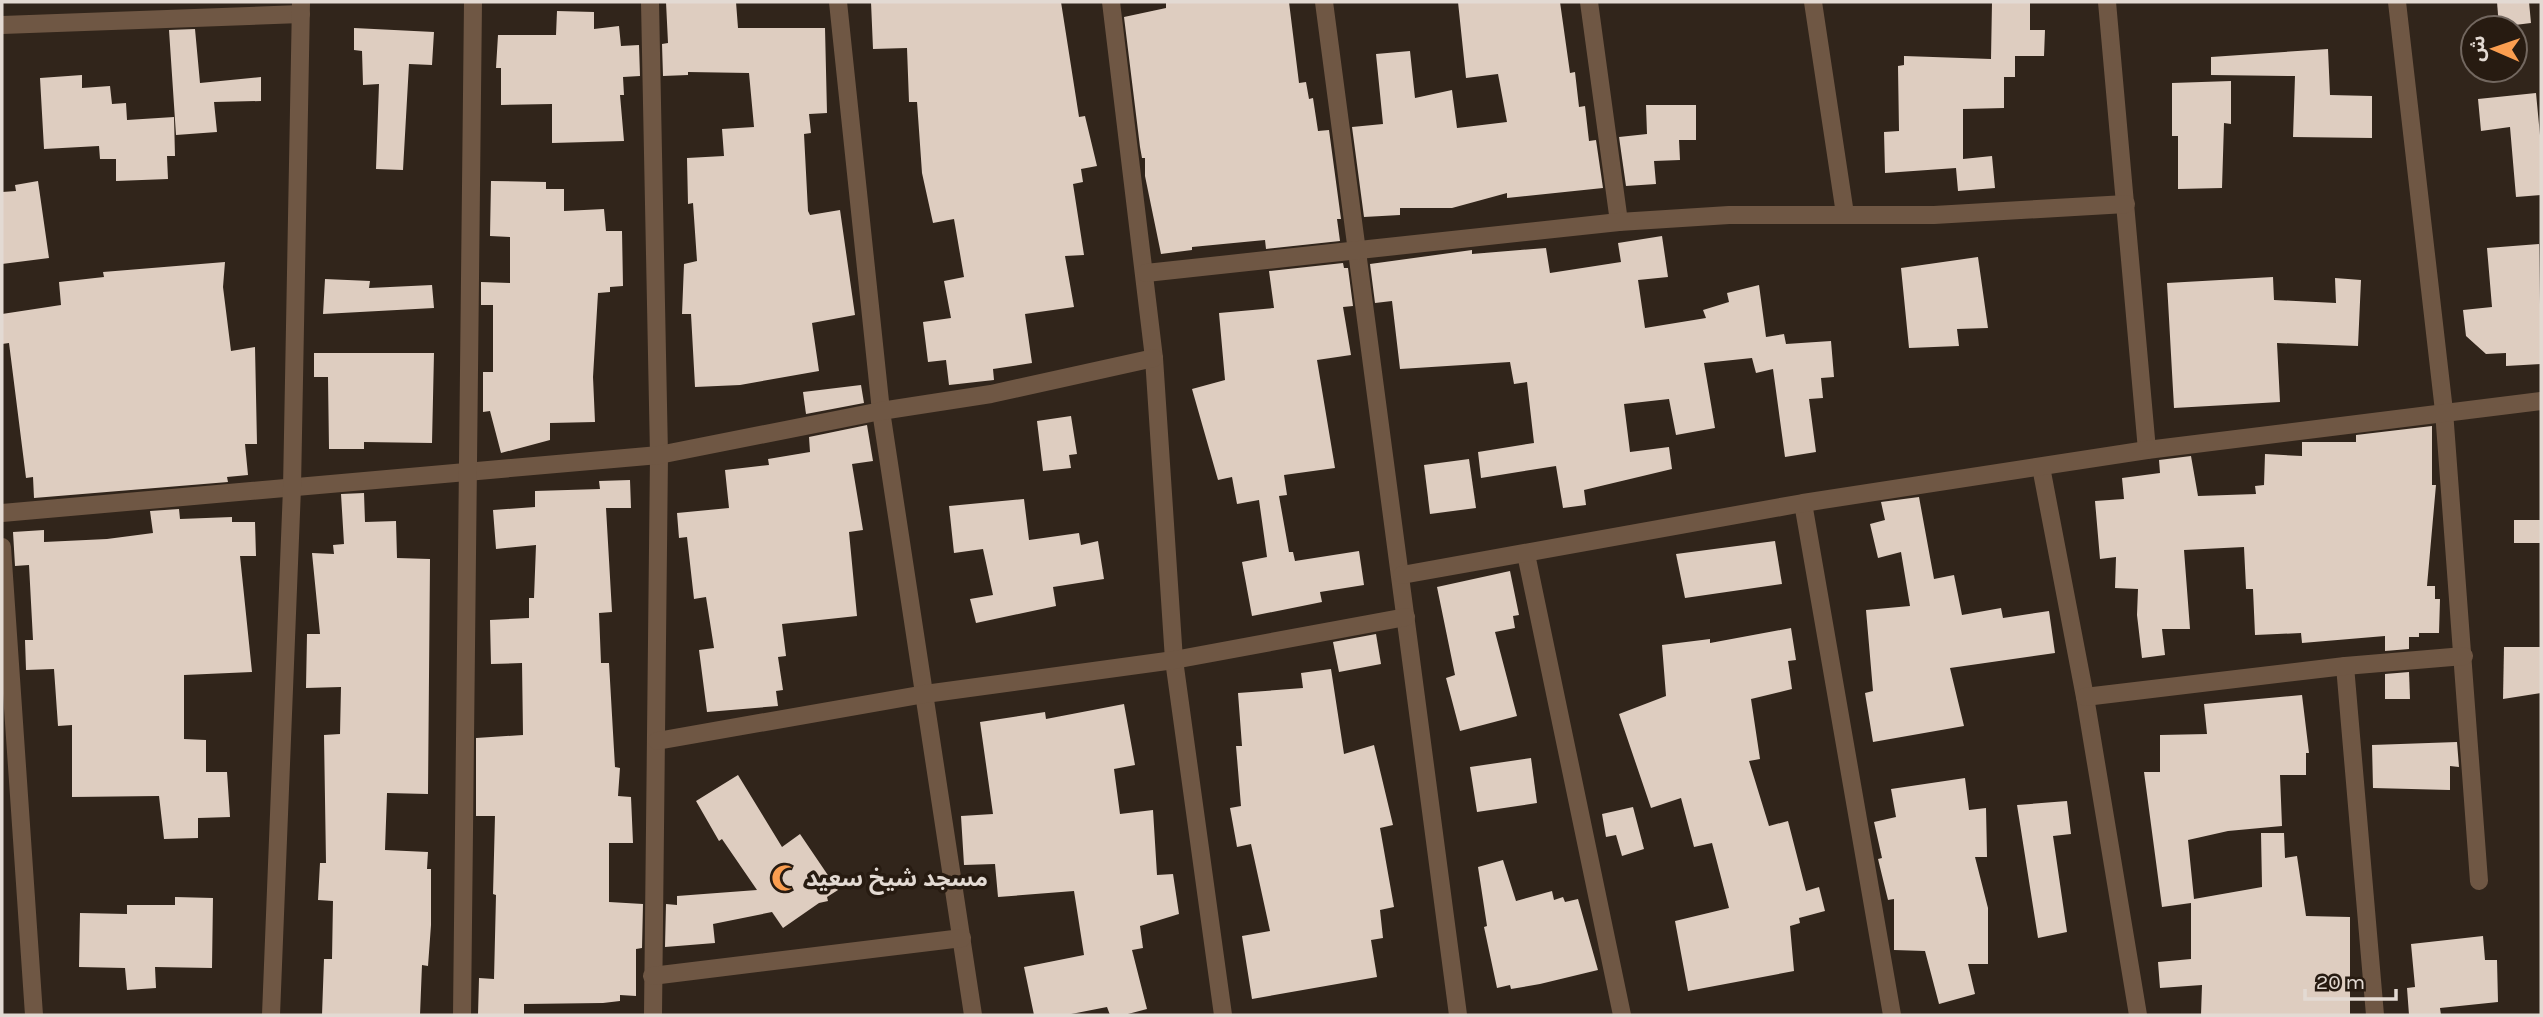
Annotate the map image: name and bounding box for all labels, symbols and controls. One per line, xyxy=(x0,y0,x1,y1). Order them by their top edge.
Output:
north arrow xyxy=(2459,14,2529,84)
text: ش xyxy=(2467,35,2489,62)
mosque icon: مسجد شيخ سعيد xyxy=(770,863,800,893)
place label: مسجد شيخ سعيد xyxy=(806,865,988,895)
scale bar xyxy=(2305,958,2396,1002)
text: 20 m xyxy=(2316,970,2365,994)

